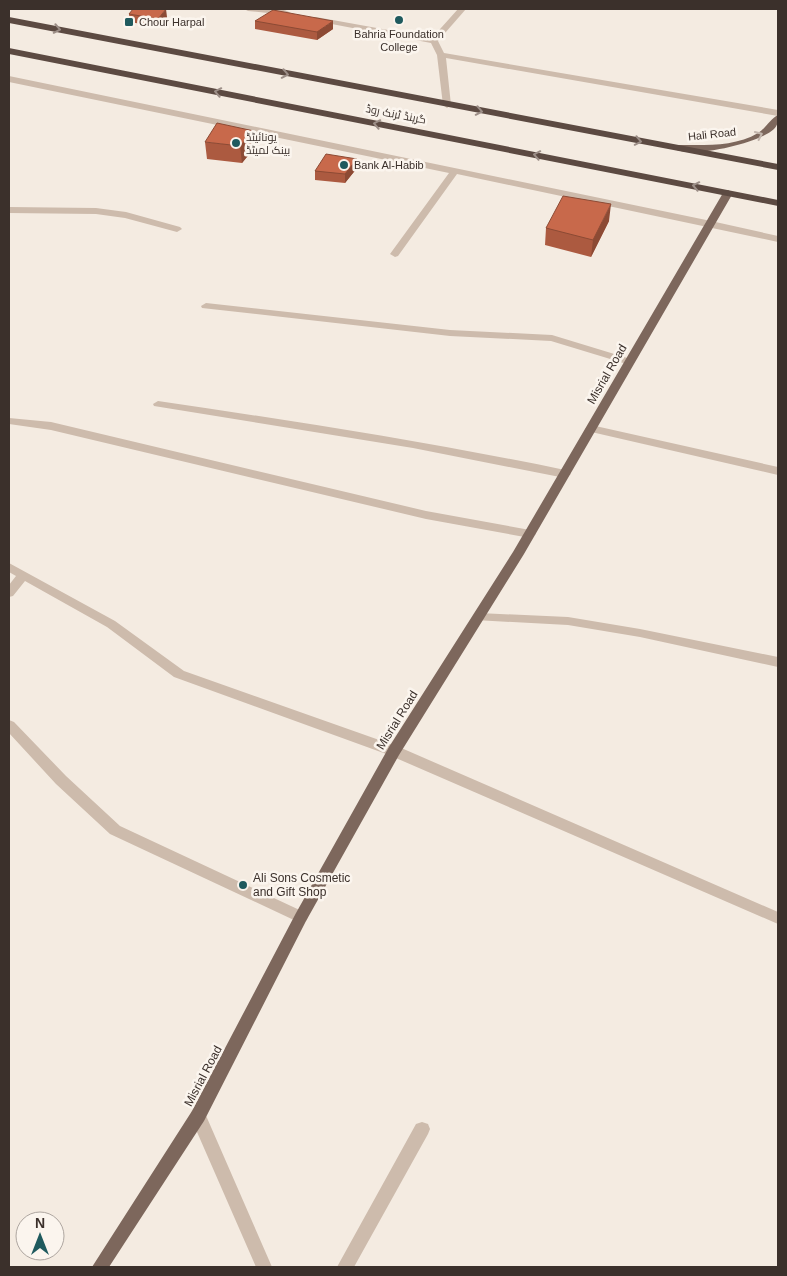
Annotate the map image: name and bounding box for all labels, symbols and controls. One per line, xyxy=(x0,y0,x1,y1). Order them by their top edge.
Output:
marker: Bahria Foundation College xyxy=(393,14,405,26)
marker: Chour Harpal xyxy=(123,16,135,28)
place label: Chour Harpal xyxy=(139,16,204,28)
one-way arrow xyxy=(52,24,61,34)
place label: Bahria Foundation College xyxy=(354,28,444,53)
one-way arrow xyxy=(280,68,289,78)
one-way arrow xyxy=(213,87,222,98)
street label: گرینڈ ٹرنک روڈ xyxy=(365,102,427,127)
one-way arrow xyxy=(474,106,483,116)
one-way arrow xyxy=(373,119,382,129)
street label: Hali Road xyxy=(687,126,737,142)
place label: یونائیٹڈ بینک لمیٹڈ xyxy=(246,131,290,156)
one-way arrow xyxy=(754,131,763,141)
one-way arrow xyxy=(634,136,643,146)
marker: یونائیٹڈ بینک لمیٹڈ xyxy=(230,137,242,149)
one-way arrow xyxy=(532,150,541,161)
marker: Bank Al-Habib xyxy=(338,159,350,171)
place label: Bank Al-Habib xyxy=(354,159,424,171)
one-way arrow xyxy=(692,182,700,192)
street label: Misrial Road xyxy=(584,342,630,406)
street label: Misrial Road xyxy=(373,688,421,752)
place label: Ali Sons Cosmetic and Gift Shop xyxy=(253,871,350,899)
marker: Ali Sons Cosmetic and Gift Shop xyxy=(237,879,249,891)
street label: Misrial Road xyxy=(181,1043,225,1109)
north arrow xyxy=(15,1211,65,1261)
text: N xyxy=(35,1215,45,1231)

